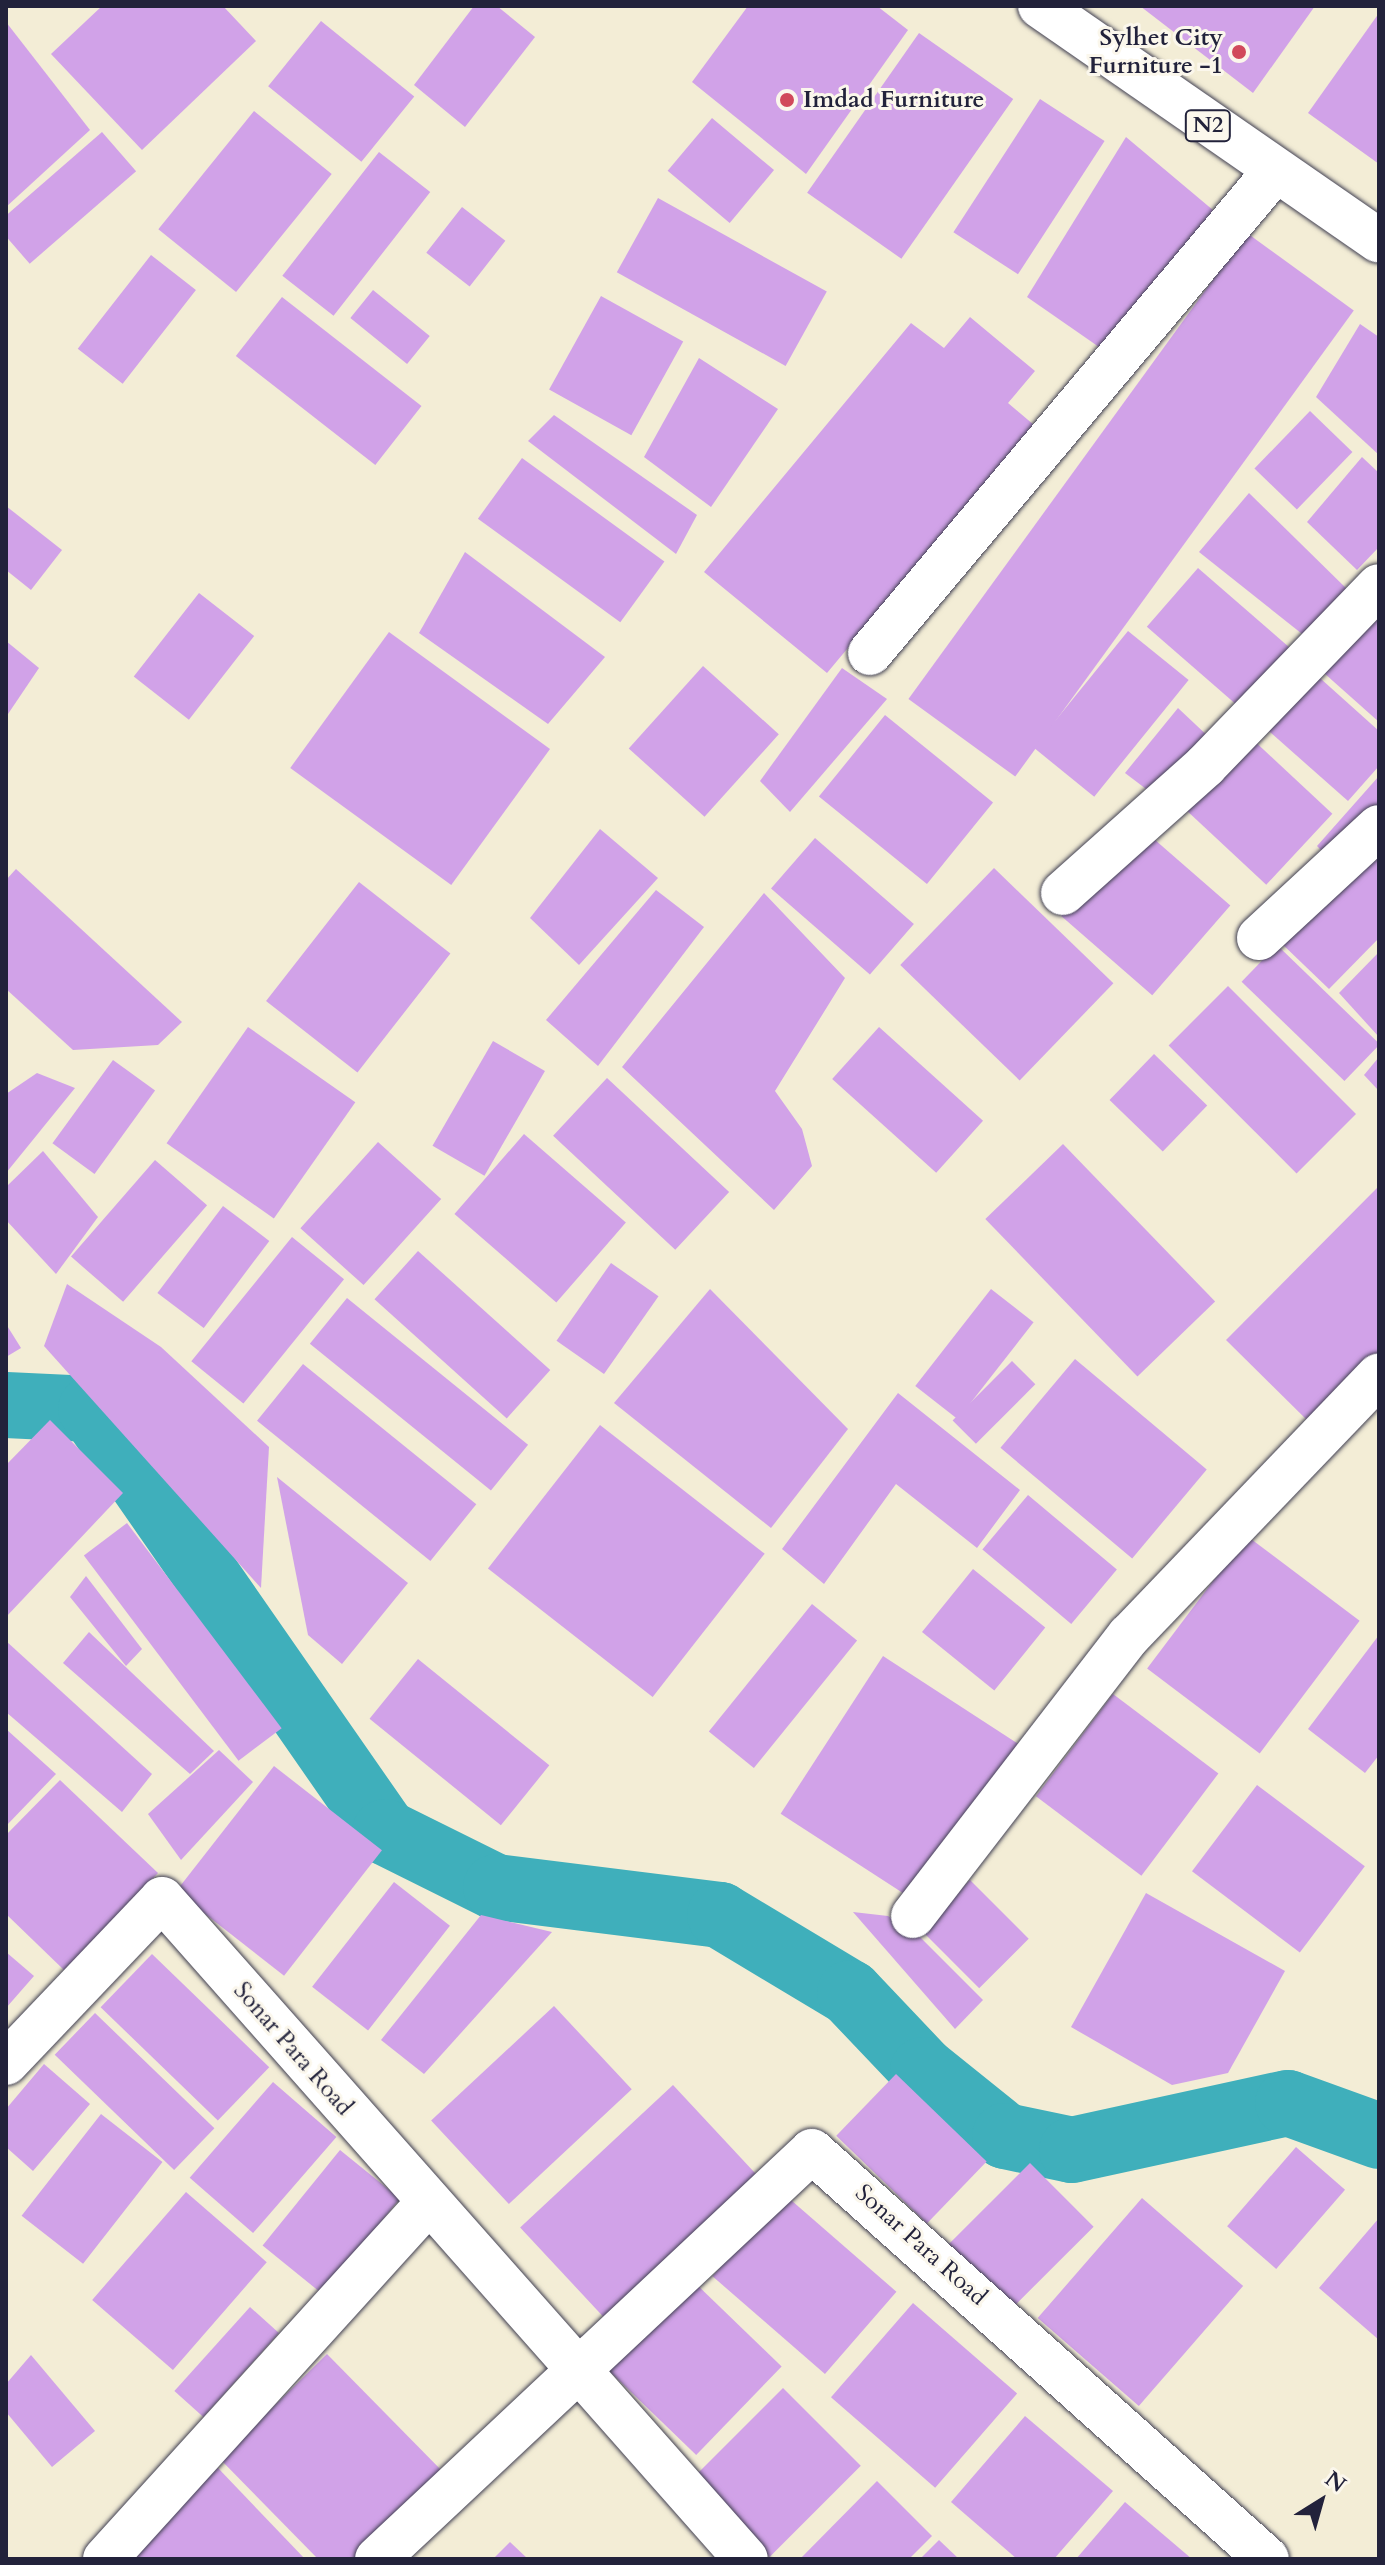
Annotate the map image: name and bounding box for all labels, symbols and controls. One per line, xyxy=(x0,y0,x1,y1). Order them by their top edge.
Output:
place label: Sylhet City Furniture -1 xyxy=(1088,24,1223,80)
marker: Sylhet City Furniture -1 xyxy=(1230,43,1248,61)
place label: Imdad Furniture xyxy=(803,86,984,114)
marker: Imdad Furniture xyxy=(778,91,796,109)
road number: N2 xyxy=(1184,108,1232,144)
street label: Sonar Para Road xyxy=(227,1977,359,2121)
street label: Sonar Para Road xyxy=(849,2178,993,2312)
north arrow xyxy=(1281,2461,1361,2541)
text: N xyxy=(1319,2464,1352,2500)

